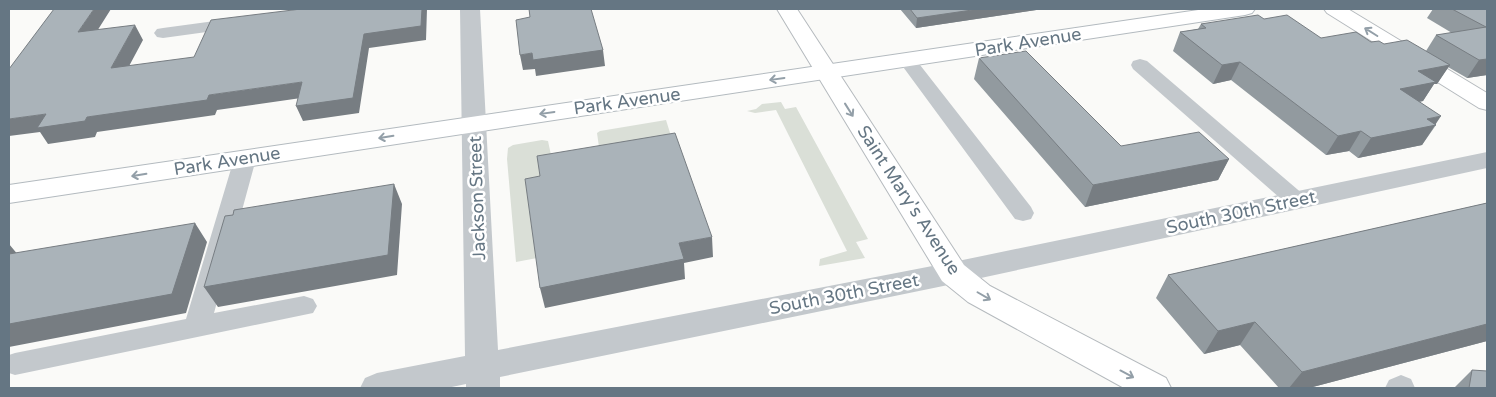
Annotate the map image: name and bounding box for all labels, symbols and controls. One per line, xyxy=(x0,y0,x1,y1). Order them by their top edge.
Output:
street label: Park Avenue xyxy=(973,23,1083,61)
one-way arrow xyxy=(1365,26,1379,36)
one-way arrow xyxy=(770,74,786,84)
street label: Park Avenue xyxy=(572,83,682,119)
one-way arrow xyxy=(845,102,855,116)
one-way arrow xyxy=(539,108,555,118)
street label: Saint Mary's Avenue xyxy=(852,121,966,279)
one-way arrow xyxy=(379,132,395,142)
street label: Jackson Street xyxy=(464,135,490,261)
street label: Park Avenue xyxy=(172,142,282,180)
one-way arrow xyxy=(132,170,148,180)
street label: South 30th Street xyxy=(1164,185,1318,239)
street label: South 30th Street xyxy=(767,269,921,319)
one-way arrow xyxy=(977,292,991,302)
one-way arrow xyxy=(1119,369,1134,379)

